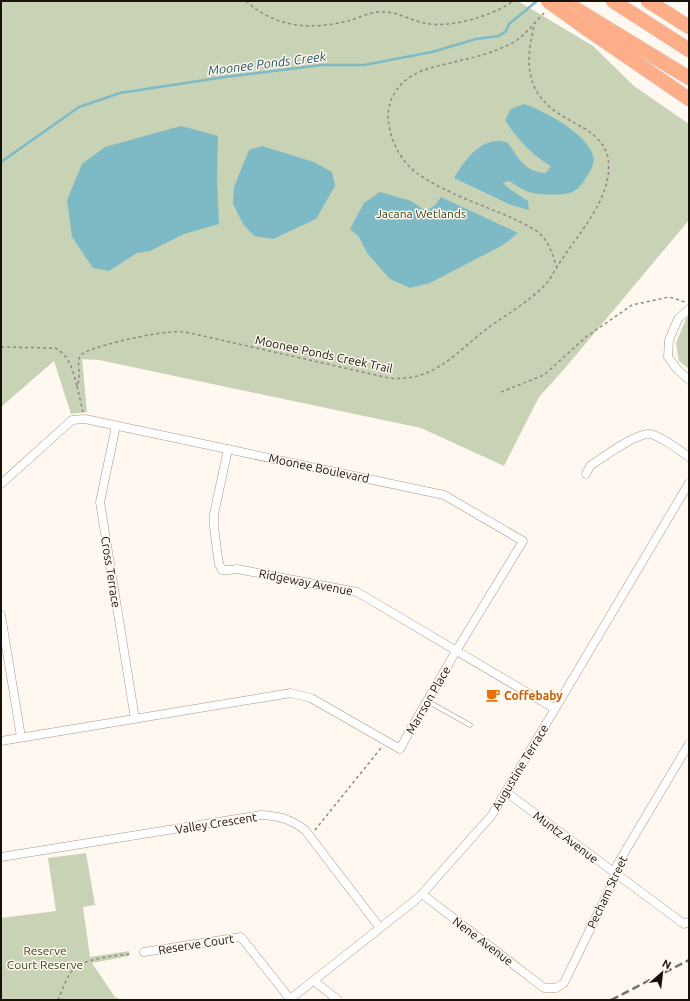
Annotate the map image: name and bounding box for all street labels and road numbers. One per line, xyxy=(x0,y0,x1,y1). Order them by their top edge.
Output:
street label: Moonee Ponds Creek Trail xyxy=(254,333,394,375)
street label: Moonee Boulevard xyxy=(268,451,370,485)
street label: Cross Terrace xyxy=(99,535,123,609)
street label: Ridgeway Avenue xyxy=(258,567,354,597)
street label: Marrson Place xyxy=(403,664,453,736)
street label: Augustine Terrace xyxy=(489,722,551,812)
street label: Muntz Avenue xyxy=(531,808,601,866)
street label: Valley Crescent xyxy=(174,810,258,836)
street label: Pecham Street xyxy=(584,853,630,930)
street label: Nene Avenue xyxy=(450,914,516,968)
street label: Reserve Court xyxy=(157,932,235,956)

